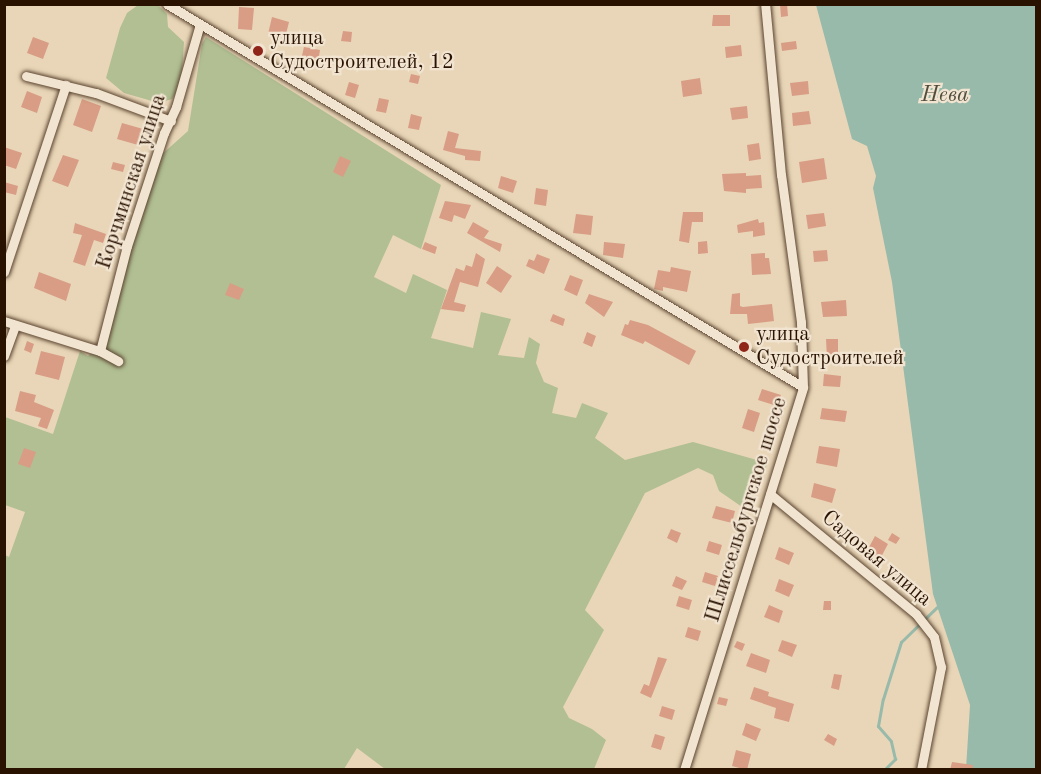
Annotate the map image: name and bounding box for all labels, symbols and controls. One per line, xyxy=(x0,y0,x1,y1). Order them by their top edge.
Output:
place label: улица Судостроителей, 12 xyxy=(270,26,454,76)
marker: улица Судостроителей, 12 xyxy=(251,44,265,58)
water label: Нева xyxy=(921,83,969,109)
street label: Корчминская улица xyxy=(92,91,172,273)
place label: улица Судостроителей xyxy=(756,322,904,372)
marker: улица Судостроителей xyxy=(737,340,751,354)
street label: Шлиссельбургское шоссе xyxy=(701,394,793,626)
street label: Садовая улица xyxy=(816,506,936,612)

